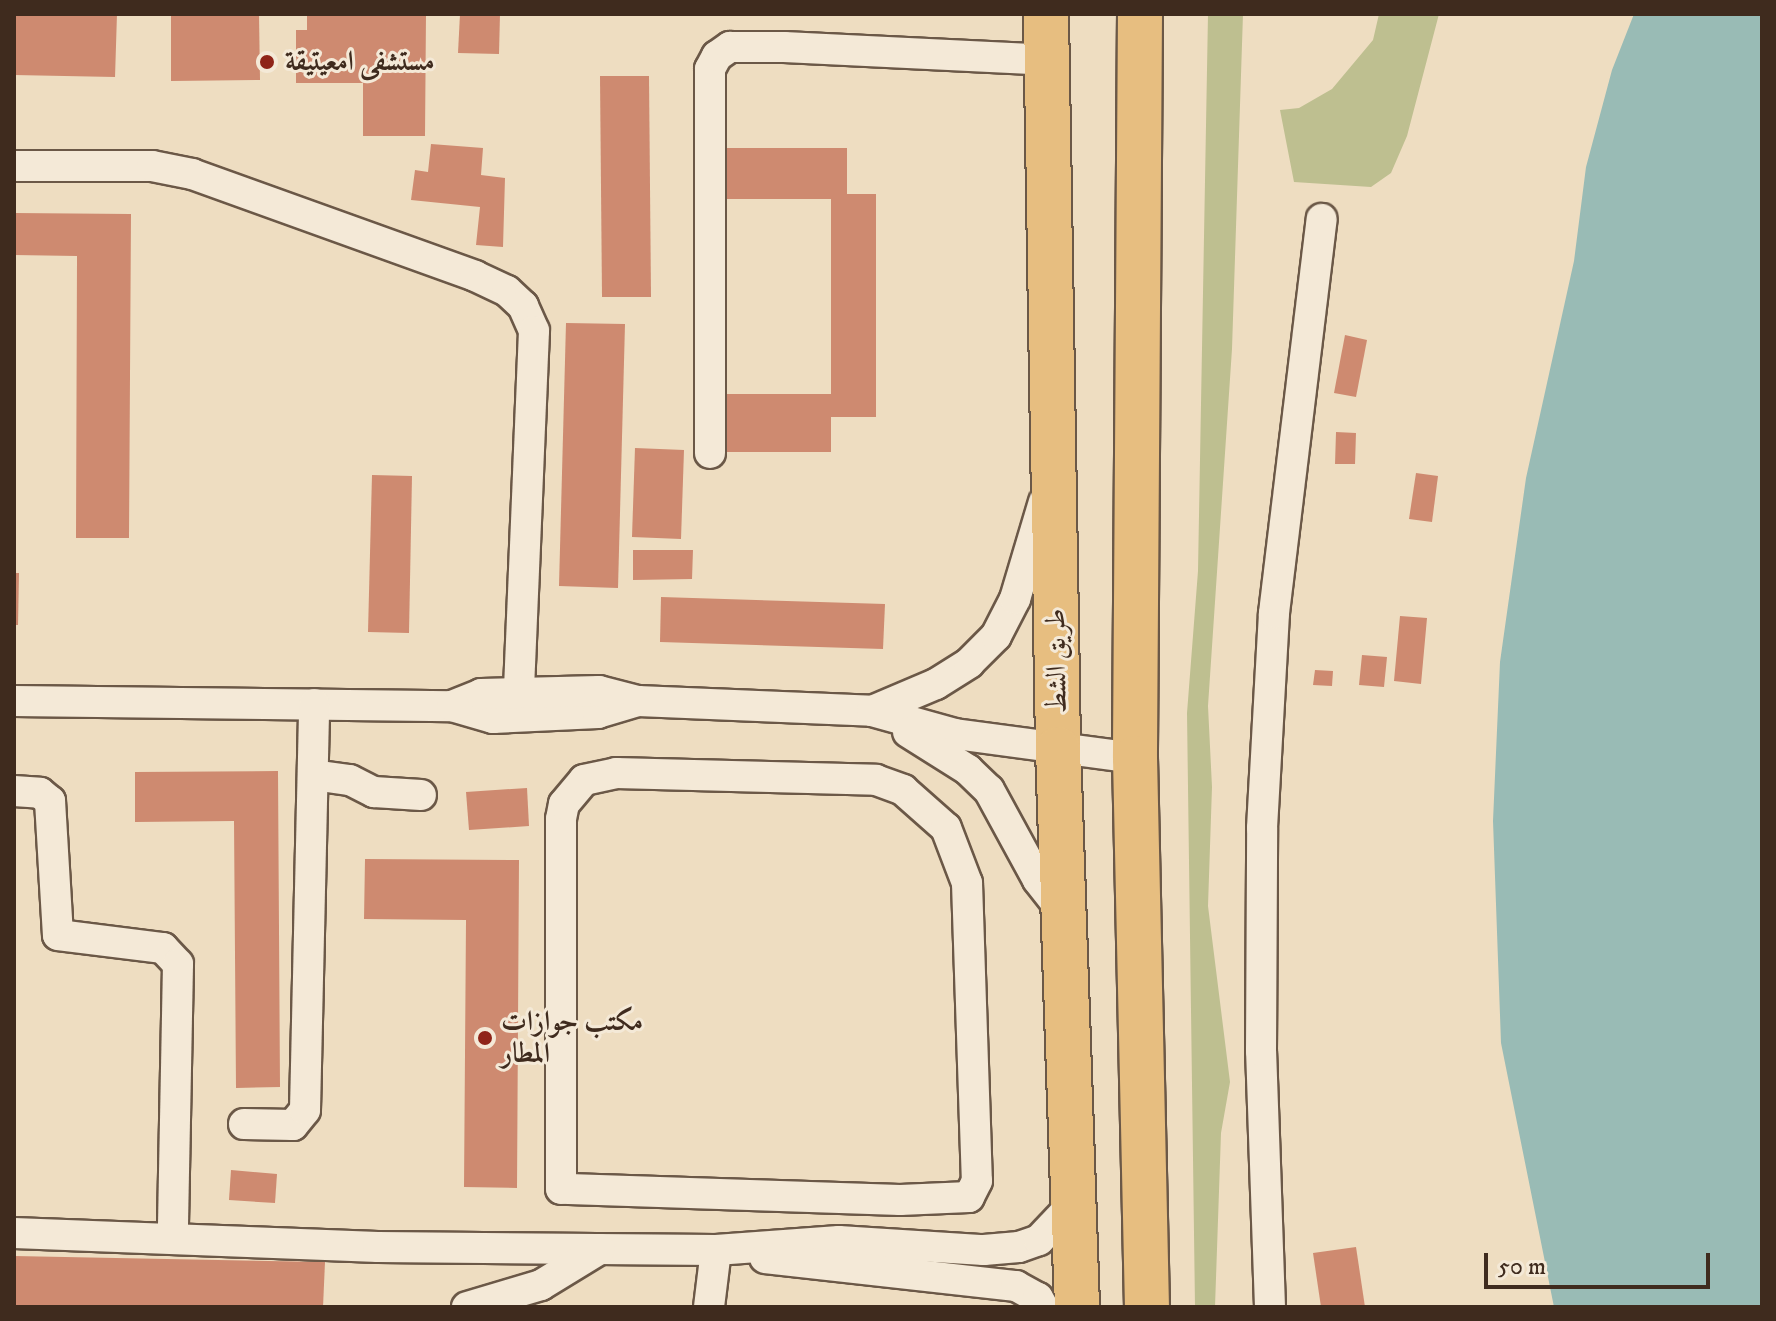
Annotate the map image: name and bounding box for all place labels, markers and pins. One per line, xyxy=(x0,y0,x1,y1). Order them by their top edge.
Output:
place label: مستشفى امعيتيقة xyxy=(285,45,435,79)
marker: مستشفى امعيتيقة xyxy=(256,51,278,73)
place label: مكتب جوازات المطار xyxy=(501,1005,643,1071)
marker: مكتب جوازات المطار xyxy=(476,1029,494,1047)

